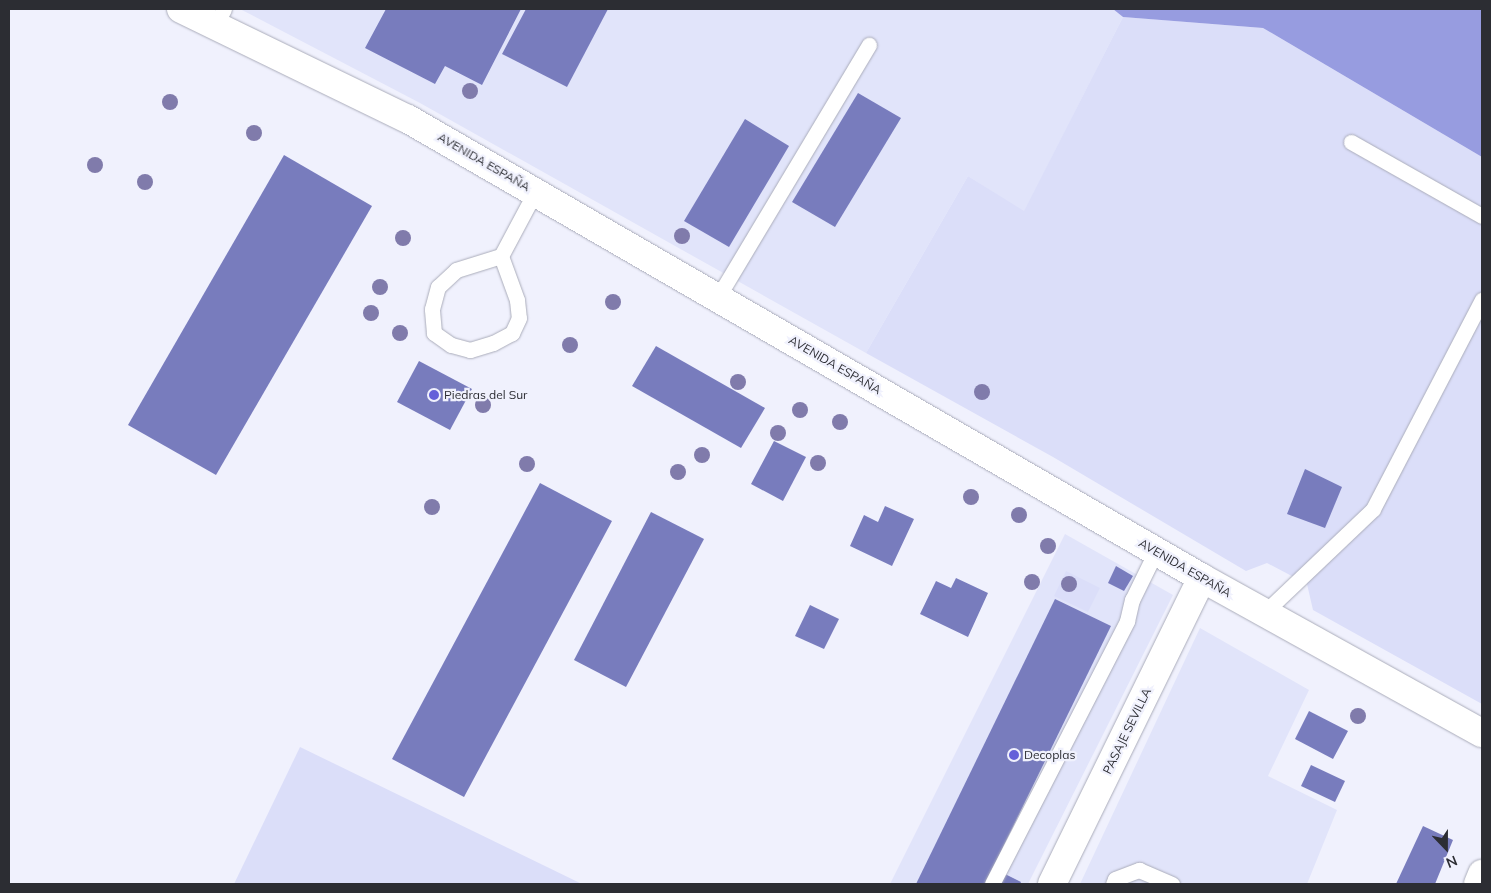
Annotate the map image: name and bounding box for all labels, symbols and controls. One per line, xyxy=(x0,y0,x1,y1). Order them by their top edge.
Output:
street label: AVENIDA ESPAÑA xyxy=(435,130,533,194)
street label: AVENIDA ESPAÑA xyxy=(786,333,884,397)
place label: Piedras del Sur xyxy=(444,388,527,402)
marker: Piedras del Sur xyxy=(428,389,440,401)
street label: AVENIDA ESPAÑA xyxy=(1136,536,1234,600)
street label: PASAJE SEVILLA xyxy=(1100,686,1154,776)
place label: Decoplas xyxy=(1024,748,1075,762)
marker: Decoplas xyxy=(1008,749,1020,761)
north arrow xyxy=(1421,823,1471,873)
text: N xyxy=(1443,852,1460,872)

